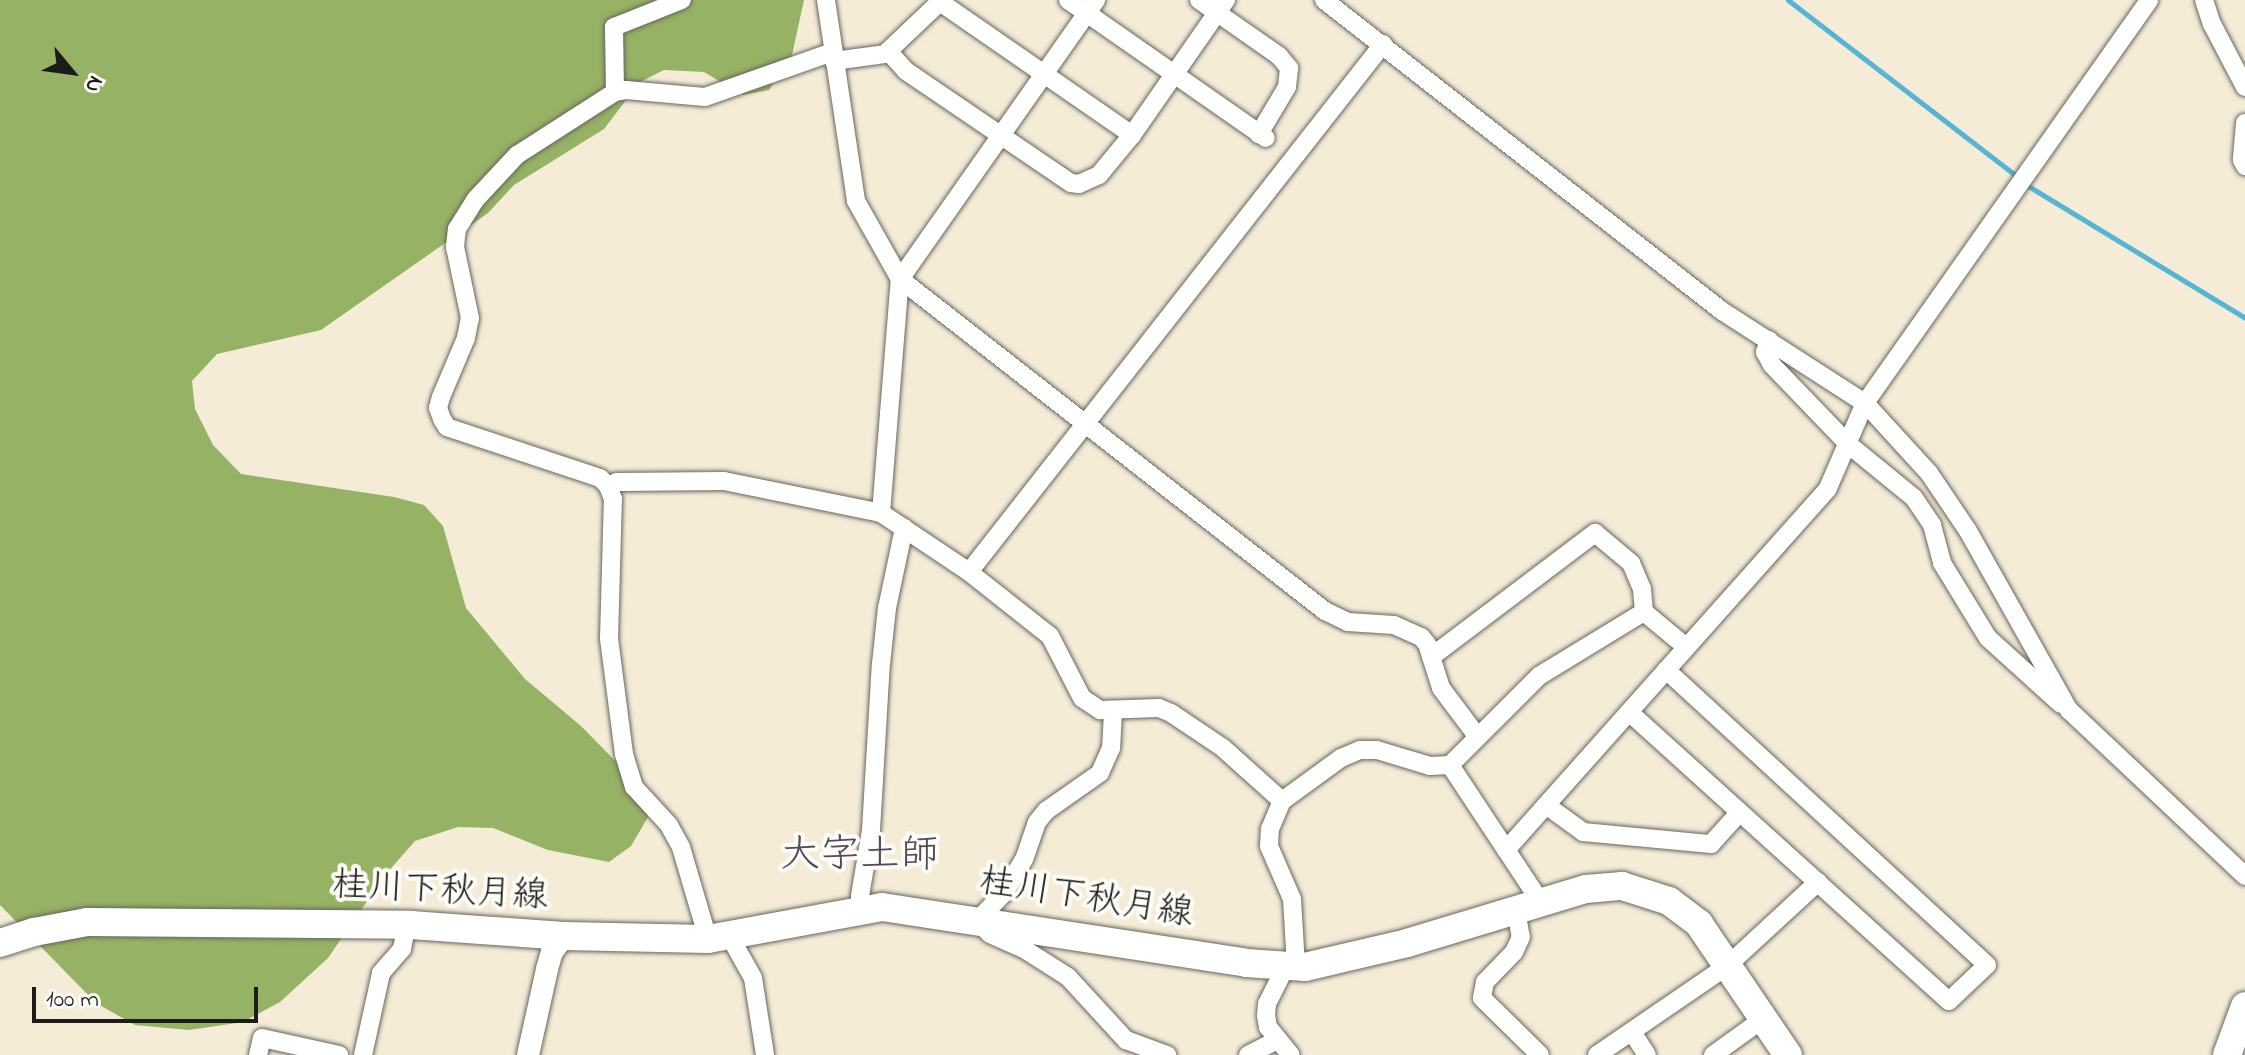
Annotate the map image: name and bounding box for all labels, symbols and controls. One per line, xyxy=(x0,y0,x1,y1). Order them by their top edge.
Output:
north arrow xyxy=(32,32,112,112)
text: N xyxy=(75,69,111,98)
district label: 大字土師 xyxy=(780,833,940,881)
street label: 桂川下秋月線 xyxy=(976,861,1196,937)
street label: 桂川下秋月線 xyxy=(331,865,549,919)
scale bar xyxy=(36,971,262,1021)
text: 100 m xyxy=(46,983,99,1018)

